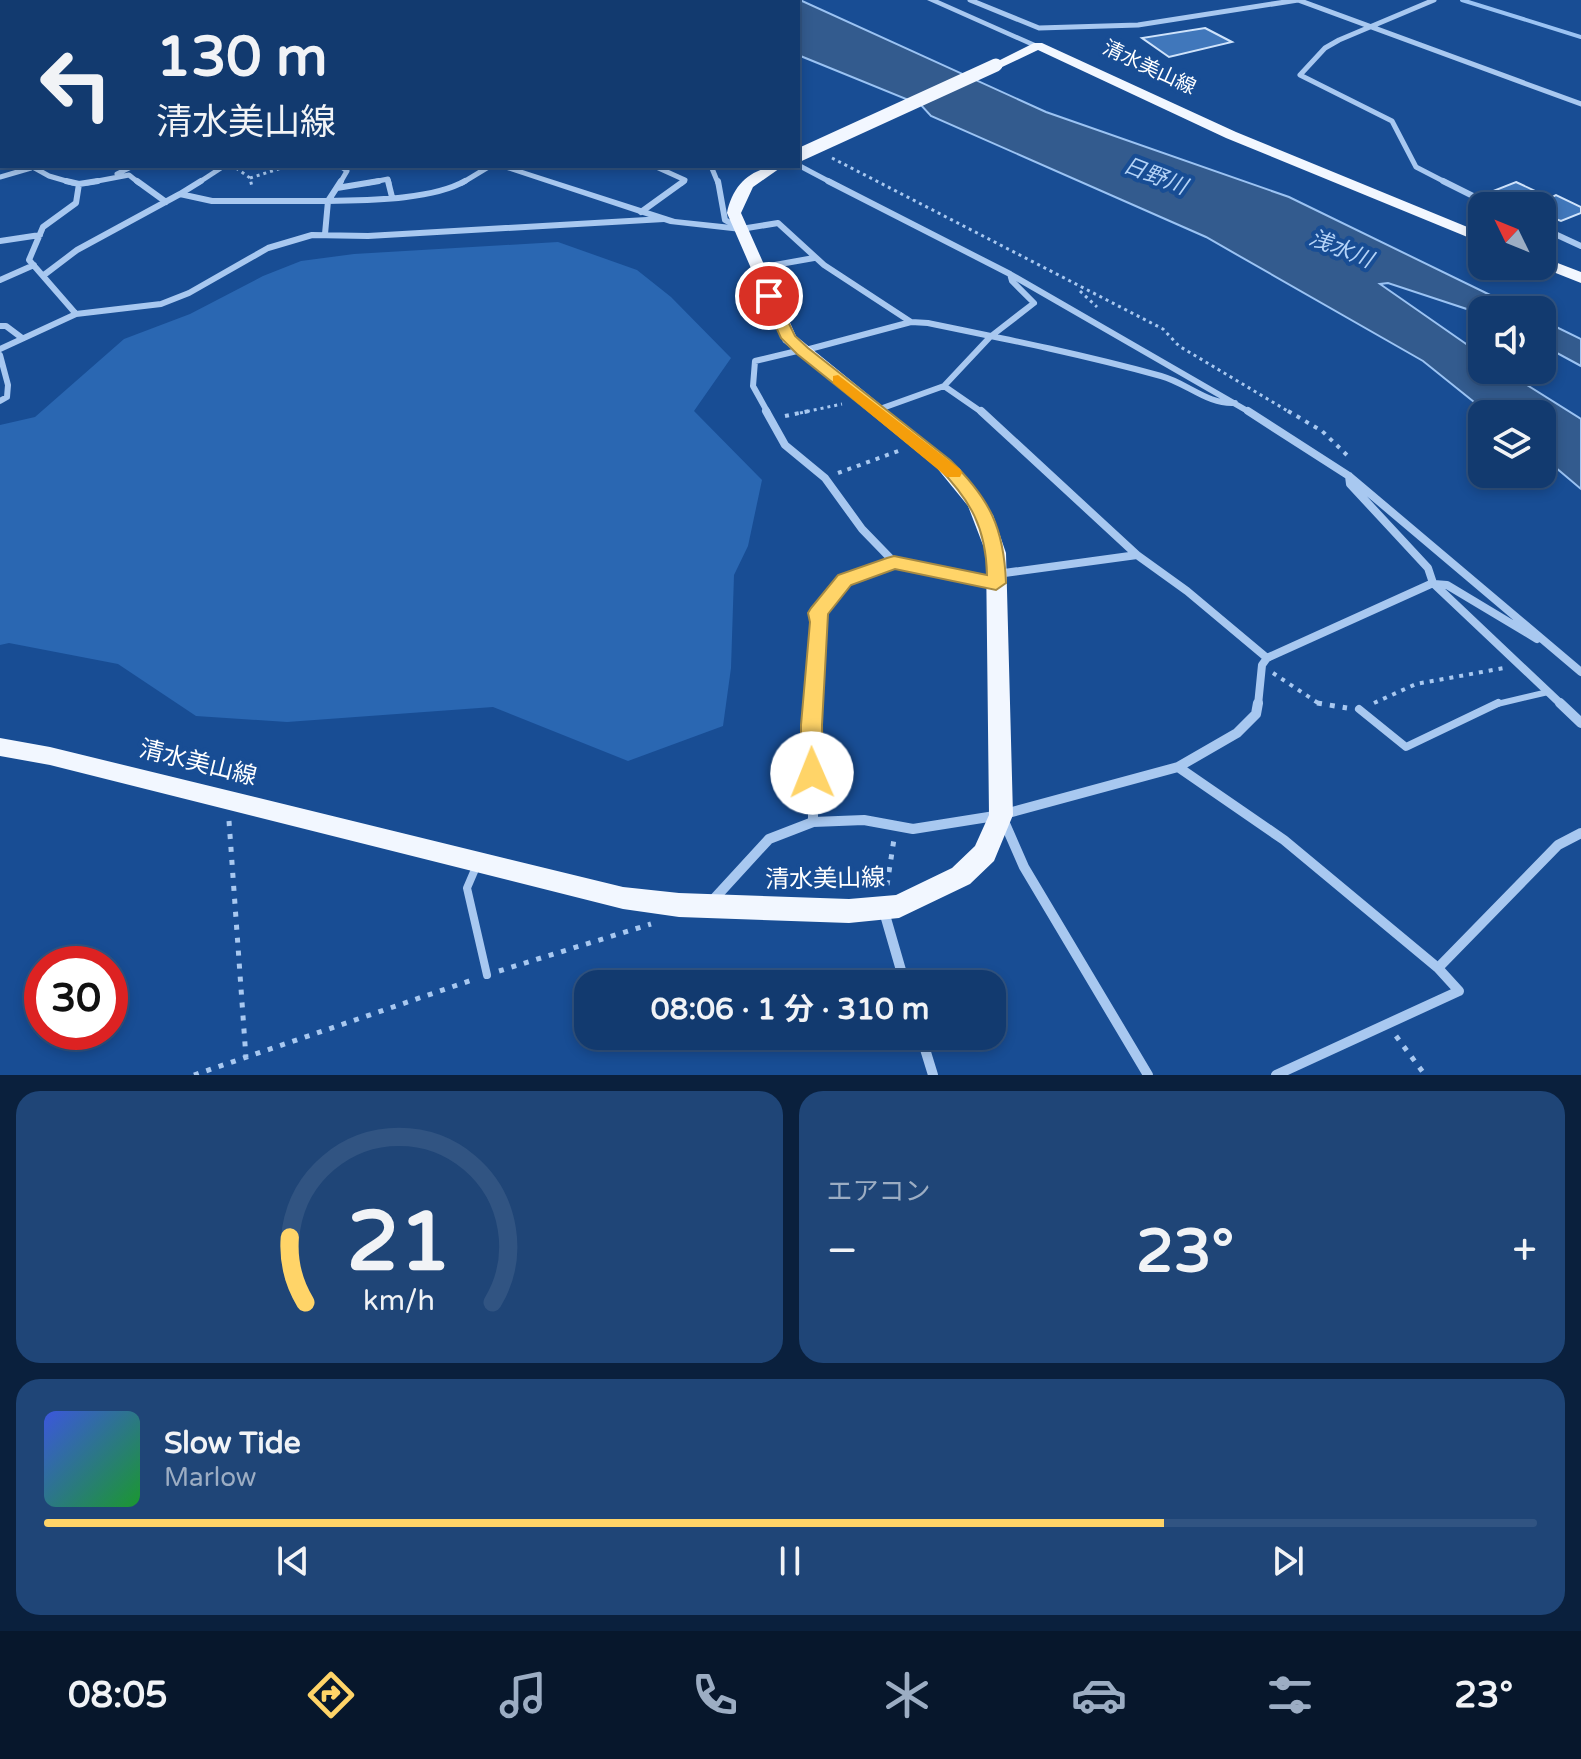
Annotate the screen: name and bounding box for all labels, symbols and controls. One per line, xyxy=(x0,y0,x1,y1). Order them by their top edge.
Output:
text: 130 m xyxy=(156,24,327,91)
icon: left xyxy=(24,32,128,136)
street label: 清水美山線 xyxy=(1099,36,1199,100)
text: 清水美山線 xyxy=(156,101,336,144)
water label: 日野川 xyxy=(1120,152,1192,201)
north arrow xyxy=(1468,192,1556,280)
map controls xyxy=(1468,192,1556,488)
water label: 浅水川 xyxy=(1306,225,1378,274)
pin xyxy=(735,262,803,330)
icon: arrive xyxy=(747,274,791,318)
button: sound xyxy=(1468,296,1556,384)
button: layers xyxy=(1468,400,1556,488)
position arrow xyxy=(770,731,854,815)
street label: 清水美山線 xyxy=(136,734,260,792)
street label: 清水美山線 xyxy=(765,863,885,895)
speed limit sign: 30 xyxy=(24,946,128,1050)
text: 08:06 · 1 分 · 310 m xyxy=(651,991,929,1028)
text: エアコン xyxy=(827,1176,931,1207)
text: 21 xyxy=(347,1193,451,1293)
text: 23° xyxy=(1136,1216,1234,1288)
text: − xyxy=(827,1225,858,1278)
text: + xyxy=(1512,1225,1537,1278)
text: km/h xyxy=(363,1284,435,1318)
text: Slow Tide xyxy=(164,1425,301,1462)
text: Marlow xyxy=(164,1462,256,1493)
icon: previous xyxy=(271,1539,315,1583)
icon: pause xyxy=(768,1539,812,1583)
icon: next xyxy=(1266,1539,1310,1583)
icon: directions xyxy=(303,1667,359,1723)
icon: music xyxy=(495,1667,551,1723)
icon: phone xyxy=(687,1667,743,1723)
icon: climate xyxy=(879,1667,935,1723)
icon: car xyxy=(1071,1667,1127,1723)
icon: filters xyxy=(1262,1667,1318,1723)
text: 08:05 xyxy=(68,1674,168,1717)
text: 23° xyxy=(1454,1674,1513,1717)

